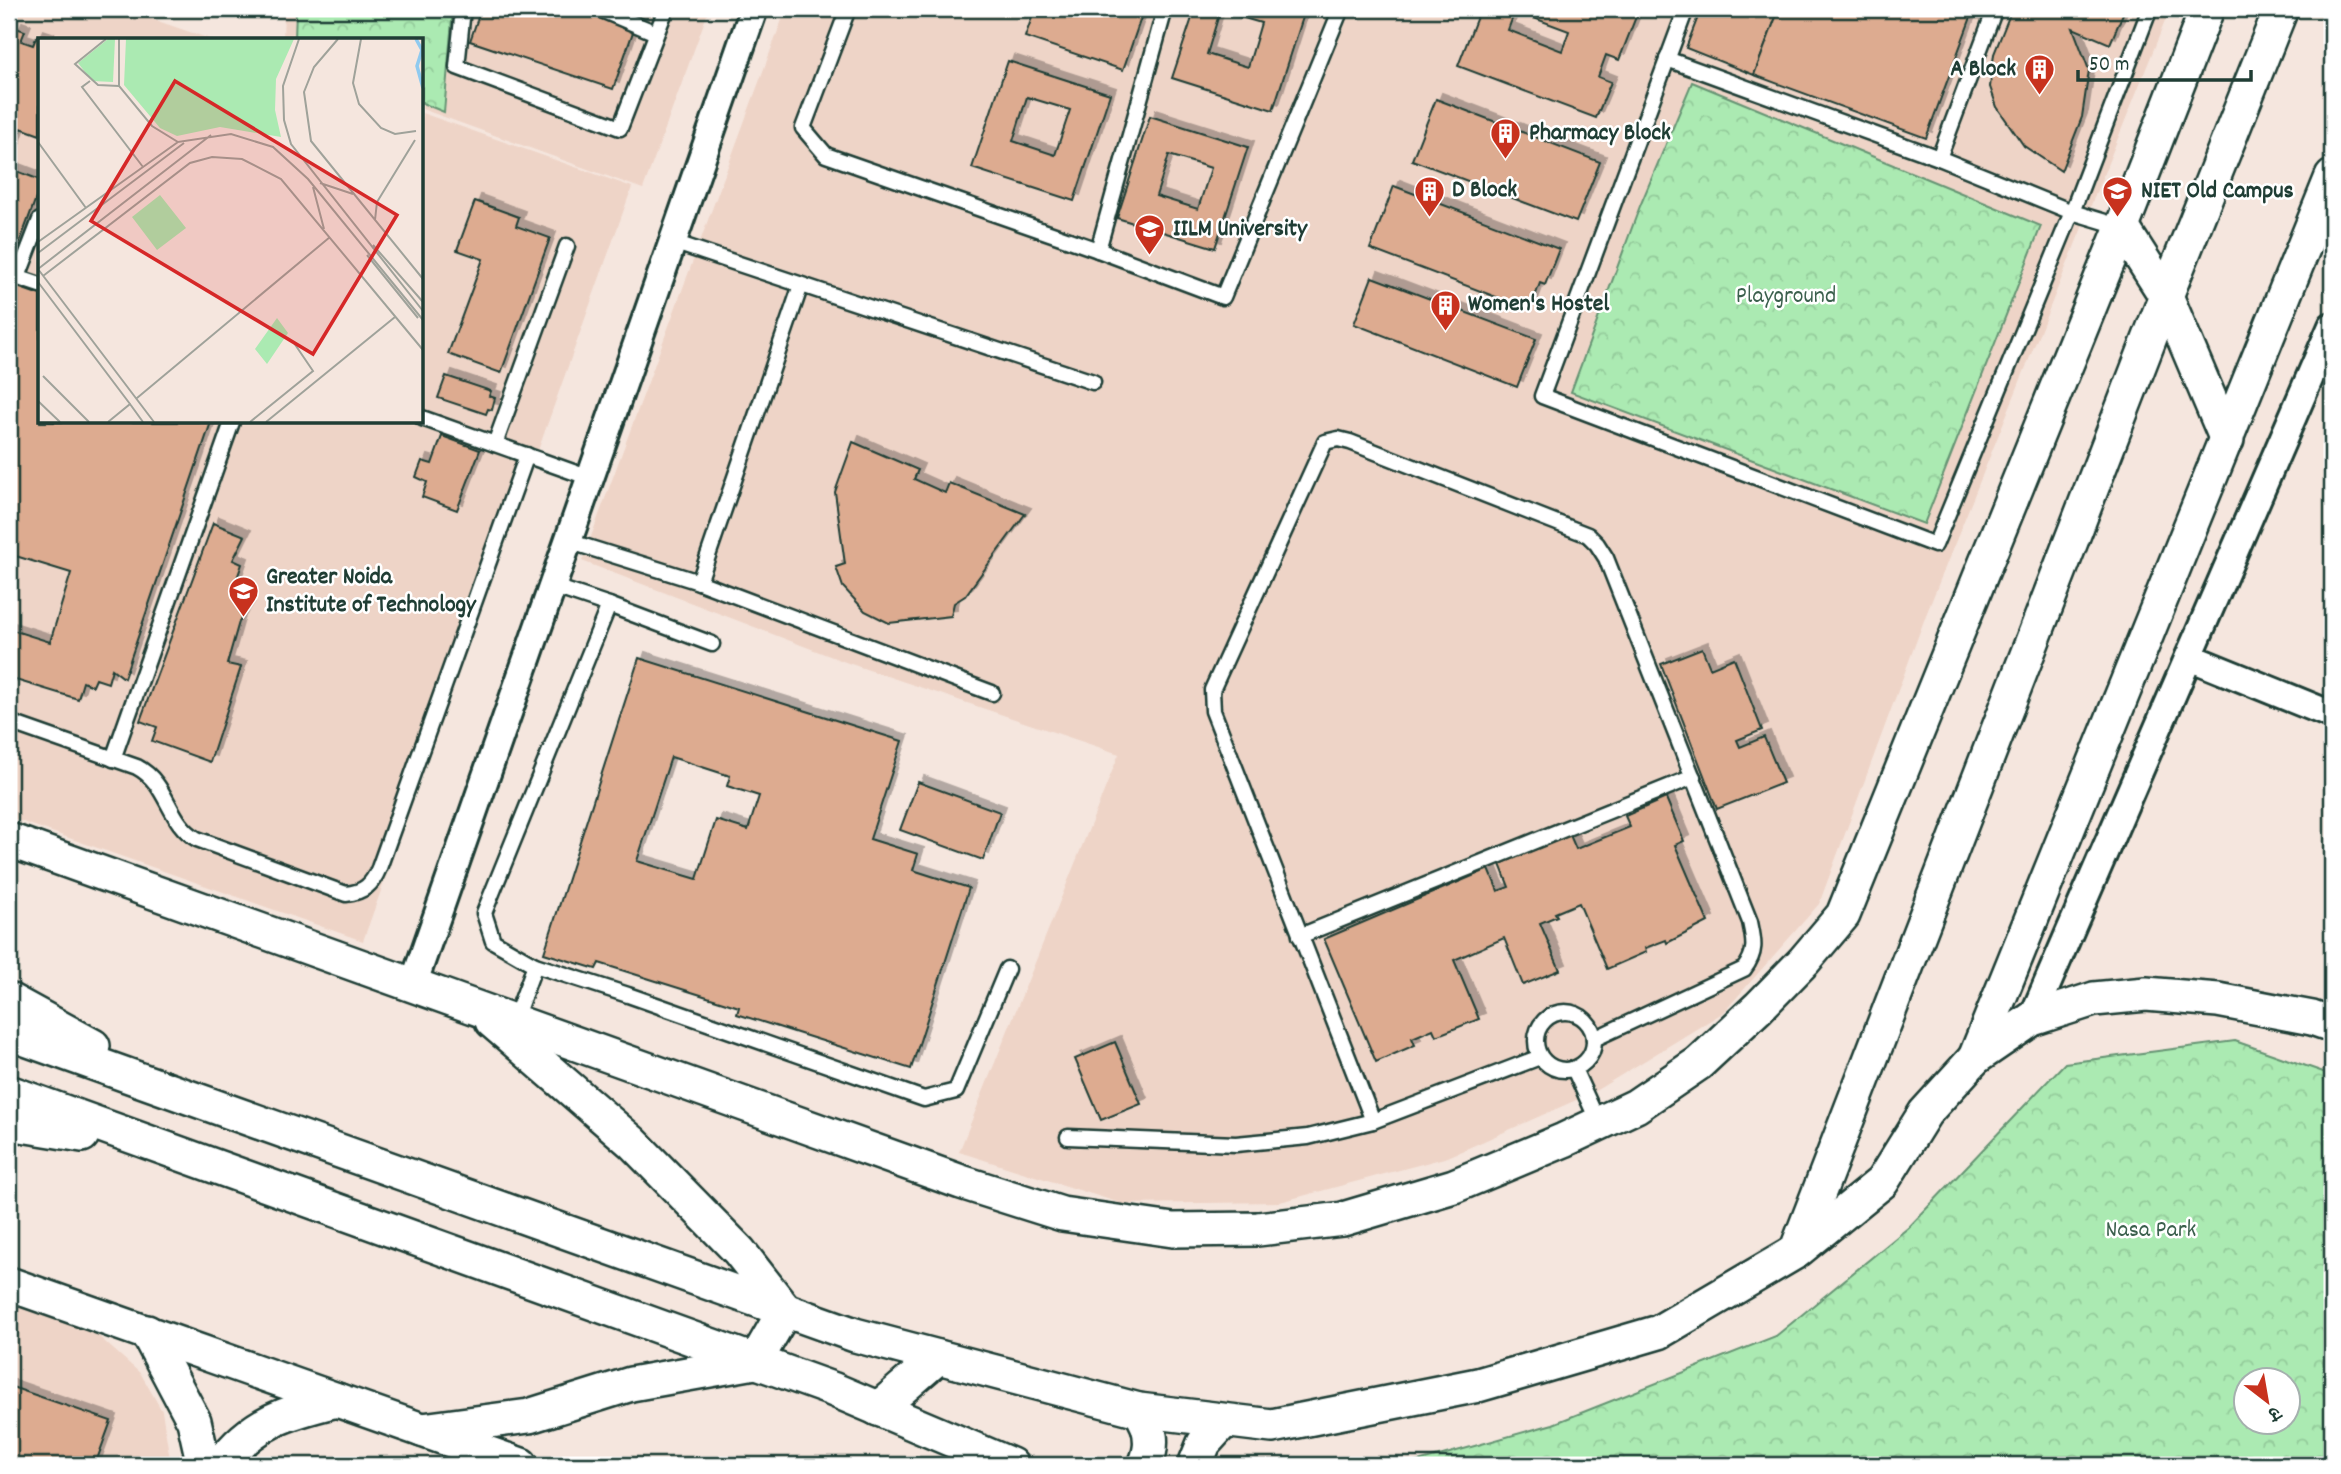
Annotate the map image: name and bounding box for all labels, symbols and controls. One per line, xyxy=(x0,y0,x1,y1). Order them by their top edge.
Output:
inset map xyxy=(38,38,424,424)
scale bar xyxy=(2078,38,2252,82)
text: 50 m xyxy=(2089,51,2129,81)
place label: A Block xyxy=(1950,53,2016,87)
building icon: A Block xyxy=(2022,53,2056,97)
building icon: Pharmacy Block xyxy=(1489,117,1523,161)
place label: Pharmacy Block xyxy=(1529,117,1671,151)
building icon: D Block xyxy=(1412,174,1446,218)
place label: D Block xyxy=(1452,174,1517,208)
school or university icon: NIET Old Campus xyxy=(2101,175,2135,219)
place label: NIET Old Campus xyxy=(2141,175,2294,209)
school or university icon: IILM University xyxy=(1133,213,1167,257)
place label: IILM University xyxy=(1173,213,1308,247)
park label: Playground xyxy=(1736,280,1836,314)
building icon: Women's Hostel xyxy=(1428,288,1462,332)
place label: Women's Hostel xyxy=(1468,288,1609,322)
place label: Greater Noida Institute of Technology xyxy=(266,561,477,623)
school or university icon: Greater Noida Institute of Technology xyxy=(226,575,260,619)
park label: Nasa Park xyxy=(2106,1214,2196,1248)
north arrow xyxy=(2232,1366,2302,1436)
text: उ xyxy=(2261,1398,2286,1428)

